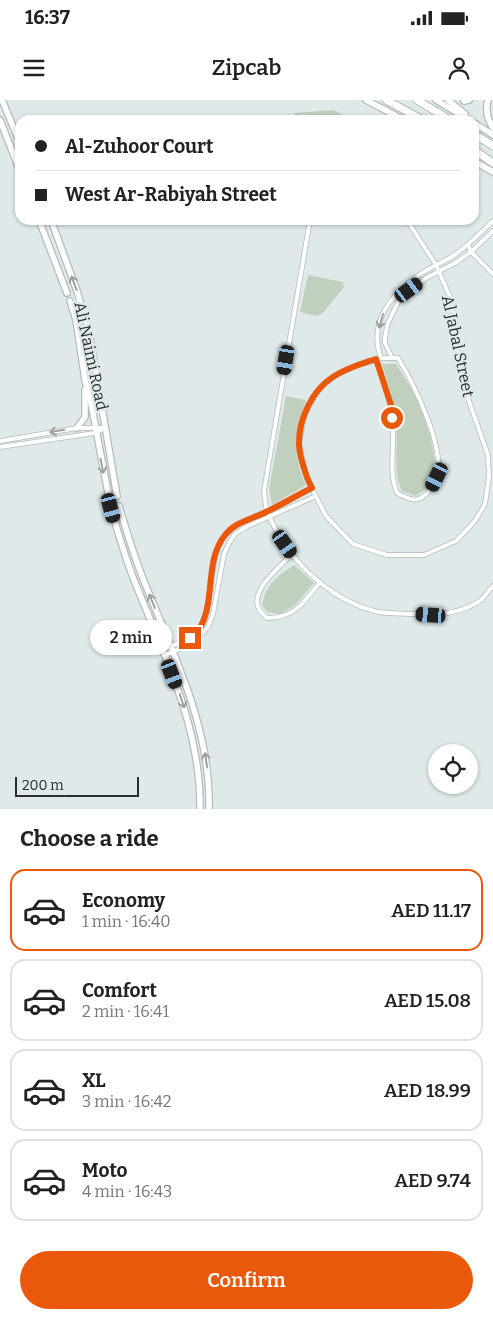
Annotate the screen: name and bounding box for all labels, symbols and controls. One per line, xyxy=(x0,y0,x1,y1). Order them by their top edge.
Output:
text: 16:37 xyxy=(25,6,70,29)
icon: menu xyxy=(20,54,48,82)
text: Zipcab xyxy=(212,54,281,81)
icon: person xyxy=(445,54,473,82)
text: Al-Zuhoor Court xyxy=(65,135,214,158)
text: West Ar-Rabiyah Street xyxy=(65,183,277,206)
one-way arrow xyxy=(69,275,78,291)
car xyxy=(392,275,425,305)
street label: Al Jabal Street xyxy=(438,293,478,399)
street label: Ali Naimi Road xyxy=(70,300,112,413)
one-way arrow xyxy=(375,312,385,328)
car xyxy=(276,344,295,376)
route start xyxy=(381,407,403,429)
one-way arrow xyxy=(50,427,66,437)
one-way arrow xyxy=(98,458,107,474)
car xyxy=(423,460,450,494)
car xyxy=(99,492,122,524)
car xyxy=(270,527,299,561)
one-way arrow xyxy=(147,594,156,609)
car xyxy=(415,606,446,624)
callout: 2 min xyxy=(90,620,172,656)
route end xyxy=(179,627,201,649)
text: 2 min xyxy=(110,628,152,647)
car xyxy=(159,657,184,691)
one-way arrow xyxy=(178,692,187,708)
map controls xyxy=(428,744,478,794)
button: locate xyxy=(428,744,478,794)
one-way arrow xyxy=(200,753,210,769)
scale bar xyxy=(15,774,139,797)
text: 200 m xyxy=(22,777,64,794)
text: Choose a ride xyxy=(20,825,159,852)
icon: car xyxy=(22,888,67,933)
text: Economy xyxy=(82,889,165,912)
text: AED 11.17 xyxy=(391,899,471,922)
text: 1 min · 16:40 xyxy=(82,912,171,931)
icon: car xyxy=(22,978,67,1023)
text: Comfort xyxy=(82,979,157,1002)
text: AED 15.08 xyxy=(384,989,471,1012)
text: 2 min · 16:41 xyxy=(82,1002,169,1021)
icon: car xyxy=(22,1068,67,1113)
text: XL xyxy=(82,1069,106,1092)
text: AED 18.99 xyxy=(384,1079,471,1102)
text: 3 min · 16:42 xyxy=(82,1092,172,1111)
icon: car xyxy=(22,1158,67,1203)
text: Moto xyxy=(82,1159,128,1182)
text: AED 9.74 xyxy=(395,1169,471,1192)
text: 4 min · 16:43 xyxy=(82,1182,172,1201)
button: Confirm xyxy=(20,1251,473,1309)

